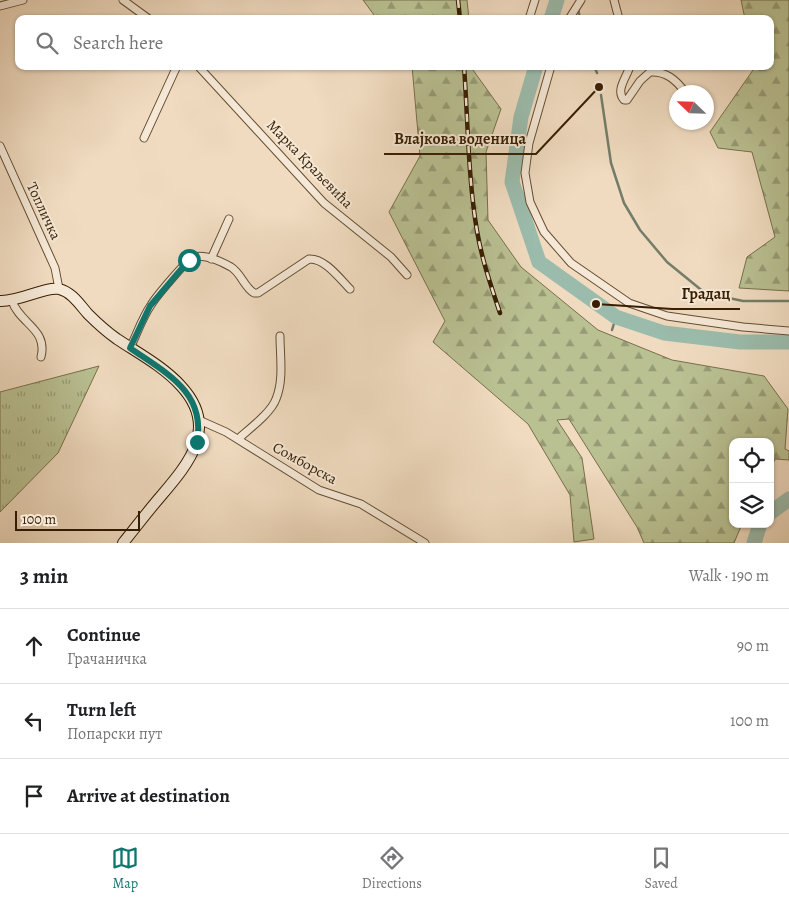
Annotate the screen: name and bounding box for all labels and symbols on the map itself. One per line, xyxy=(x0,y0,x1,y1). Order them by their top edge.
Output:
north arrow xyxy=(669,85,714,130)
street label: Марка Краљевића xyxy=(262,115,358,213)
callout: Влајкова воденица xyxy=(384,123,536,154)
text: Влајкова воденица xyxy=(394,128,526,150)
street label: Топличка xyxy=(22,179,66,243)
route start xyxy=(178,249,201,272)
callout: Градац xyxy=(672,278,740,309)
text: Градац xyxy=(682,283,730,305)
route end xyxy=(186,431,209,454)
street label: Сомборска xyxy=(269,437,341,489)
scale bar xyxy=(15,508,140,531)

